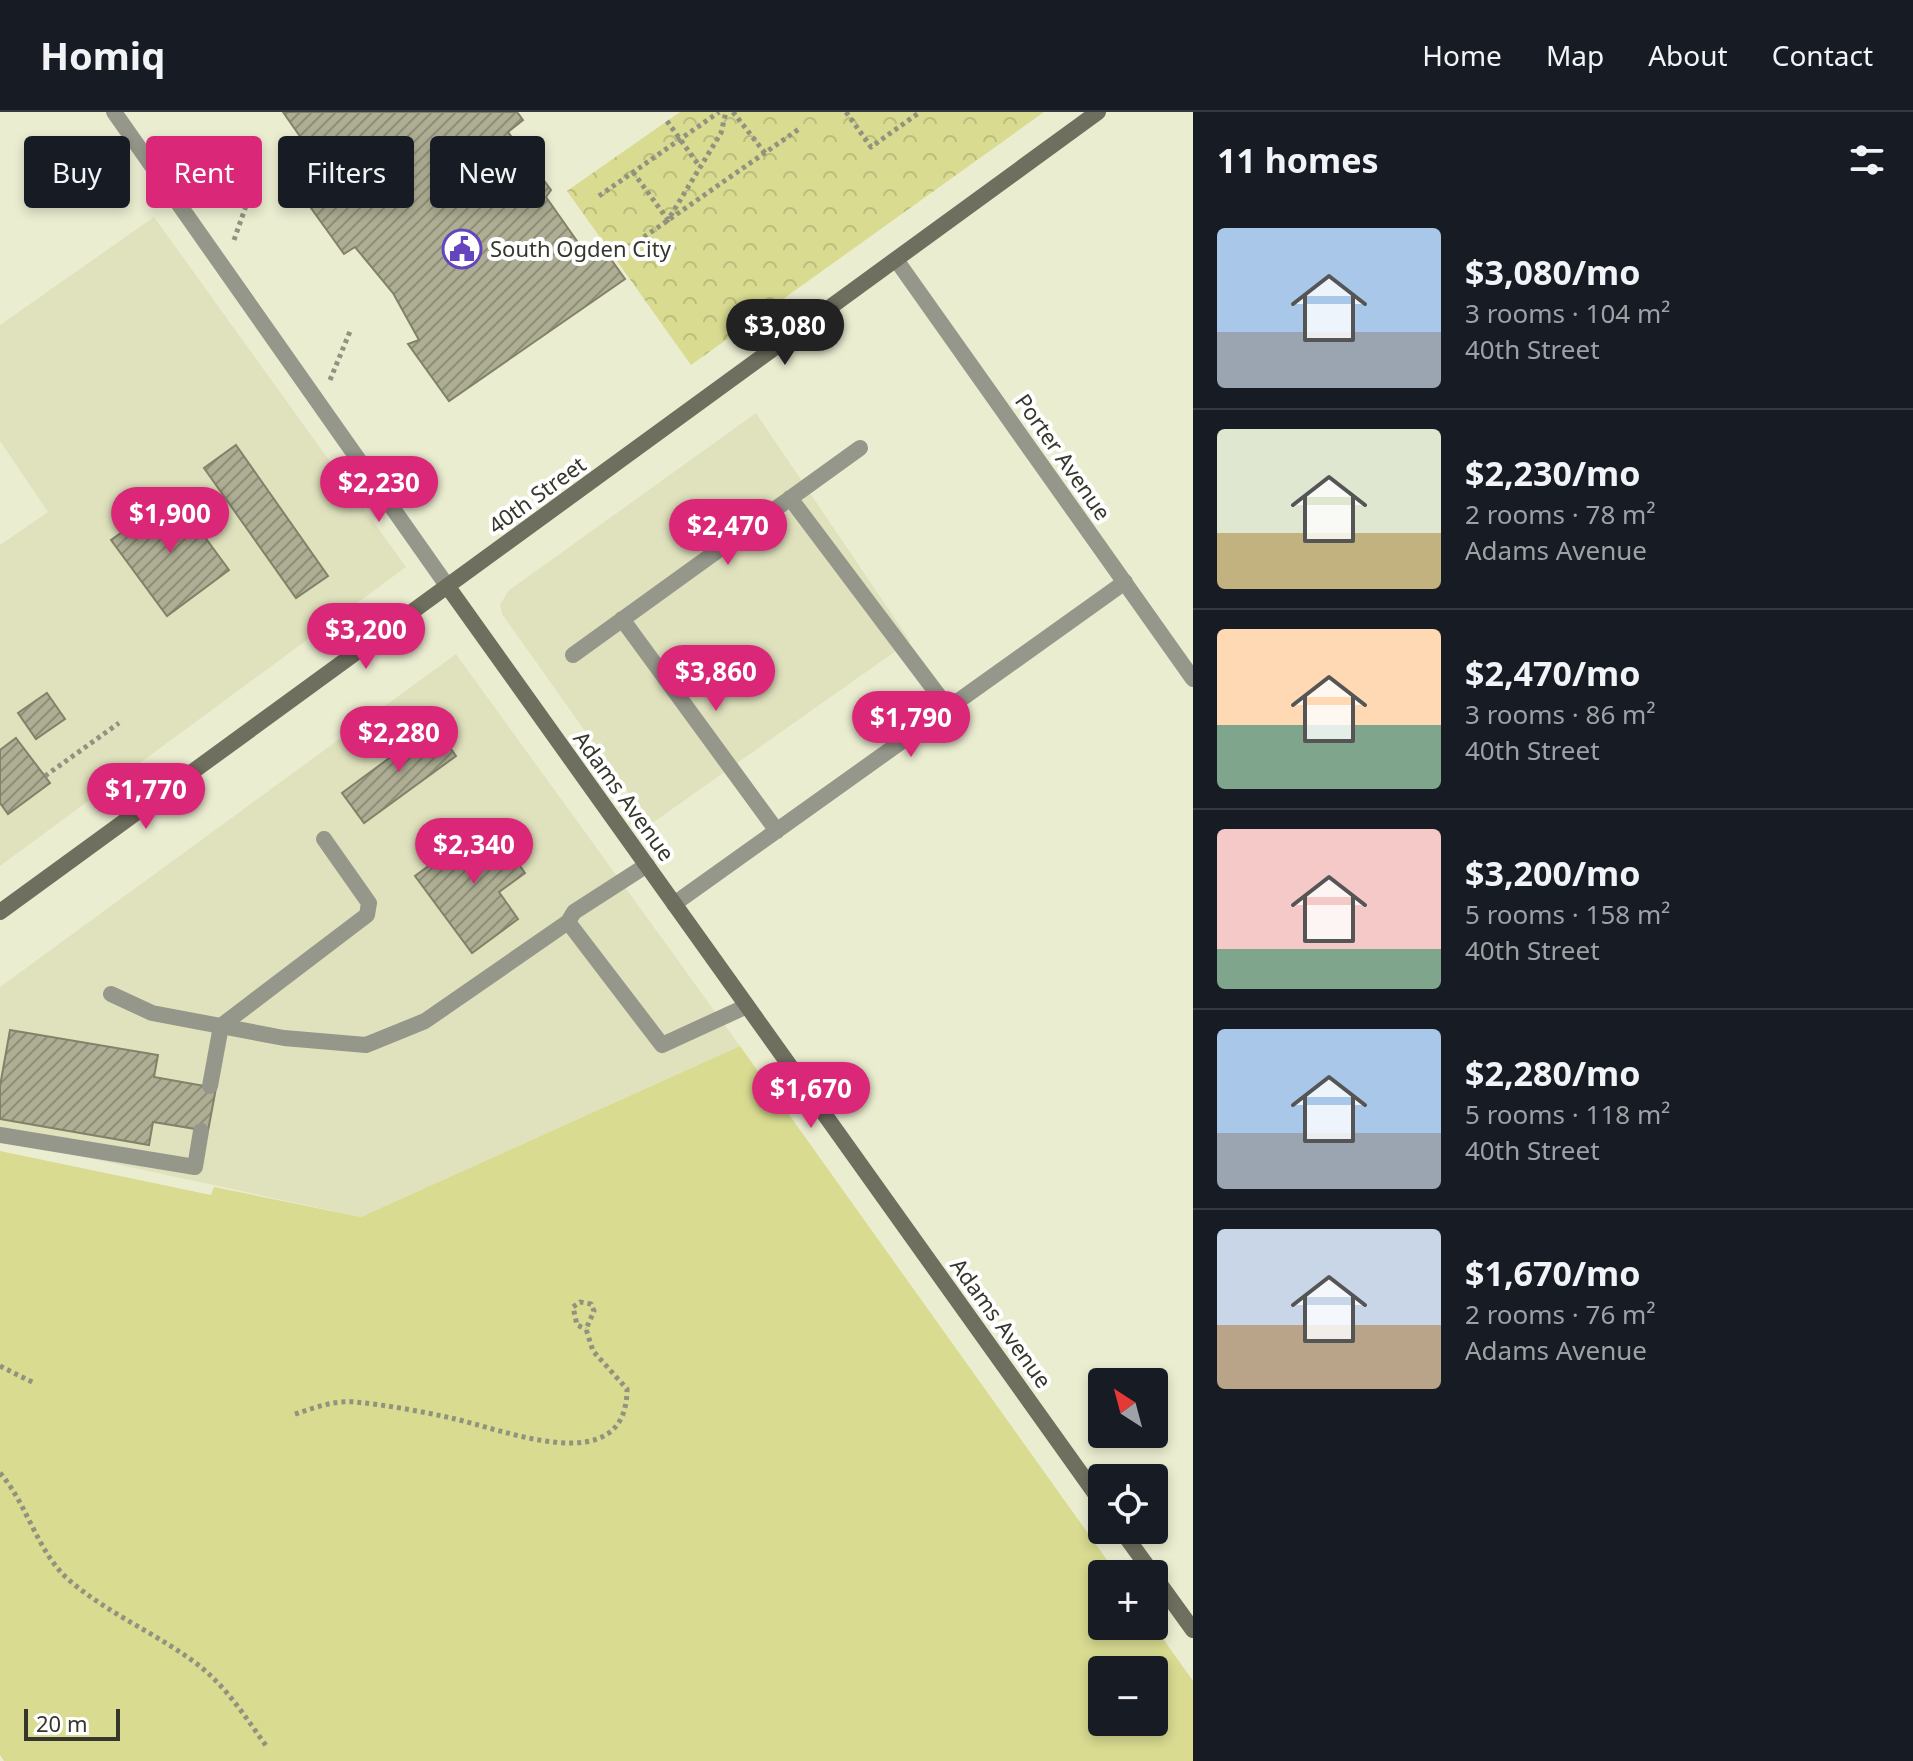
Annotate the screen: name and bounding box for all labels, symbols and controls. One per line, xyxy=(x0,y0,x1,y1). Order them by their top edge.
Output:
text: Homiq xyxy=(40,29,165,81)
text: Home xyxy=(1422,36,1502,74)
text: Map xyxy=(1546,36,1604,74)
text: About xyxy=(1648,36,1728,74)
text: Contact xyxy=(1772,36,1873,74)
chip: Buy xyxy=(24,136,130,208)
chip: Rent xyxy=(146,136,262,208)
chip: Filters xyxy=(278,136,414,208)
chip: New xyxy=(430,136,545,208)
text: 11 homes xyxy=(1217,137,1379,183)
icon: filters xyxy=(1845,138,1889,182)
public building icon: South Ogden City xyxy=(441,228,483,270)
place label: South Ogden City xyxy=(490,233,672,263)
text: $3,080/mo xyxy=(1465,249,1640,295)
icon: home xyxy=(1281,260,1377,356)
text: 3 rooms · 104 m² xyxy=(1465,295,1670,331)
pin: $3,080 xyxy=(720,299,850,367)
text: $3,080 xyxy=(744,307,826,343)
text: 40th Street xyxy=(1465,331,1600,367)
street label: Porter Avenue xyxy=(1009,387,1119,526)
street label: 40th Street xyxy=(482,449,591,540)
text: $2,230/mo xyxy=(1465,450,1640,496)
pin: $2,230 xyxy=(314,456,444,524)
icon: home xyxy=(1281,461,1377,557)
text: $2,230 xyxy=(338,464,420,500)
pin: $1,900 xyxy=(105,487,235,555)
text: $1,900 xyxy=(129,495,211,531)
text: 2 rooms · 78 m² xyxy=(1465,496,1655,532)
pin: $2,470 xyxy=(663,499,793,567)
text: $2,470 xyxy=(687,507,769,543)
text: Adams Avenue xyxy=(1465,532,1647,568)
pin: $3,200 xyxy=(301,603,431,671)
text: $3,200 xyxy=(325,611,407,647)
pin: $3,860 xyxy=(651,645,781,713)
text: $2,470/mo xyxy=(1465,650,1640,696)
text: $3,860 xyxy=(675,653,757,689)
icon: home xyxy=(1281,661,1377,757)
pin: $1,790 xyxy=(846,691,976,759)
text: 3 rooms · 86 m² xyxy=(1465,696,1655,732)
text: $1,790 xyxy=(870,699,952,735)
pin: $2,280 xyxy=(334,706,464,774)
text: $2,280 xyxy=(358,714,440,750)
street label: Adams Avenue xyxy=(567,724,682,867)
text: 40th Street xyxy=(1465,732,1600,768)
pin: $1,770 xyxy=(81,763,211,831)
text: $1,770 xyxy=(105,771,187,807)
pin: $2,340 xyxy=(409,818,539,886)
text: $2,340 xyxy=(433,826,515,862)
text: $3,200/mo xyxy=(1465,850,1640,896)
icon: home xyxy=(1281,861,1377,957)
text: 5 rooms · 158 m² xyxy=(1465,896,1670,932)
text: 40th Street xyxy=(1465,932,1600,968)
text: $2,280/mo xyxy=(1465,1050,1640,1096)
icon: home xyxy=(1281,1061,1377,1157)
pin: $1,670 xyxy=(746,1062,876,1130)
text: $1,670 xyxy=(770,1070,852,1106)
text: 5 rooms · 118 m² xyxy=(1465,1096,1670,1132)
text: 40th Street xyxy=(1465,1132,1600,1168)
text: $1,670/mo xyxy=(1465,1250,1640,1296)
street label: Adams Avenue xyxy=(944,1251,1059,1394)
icon: home xyxy=(1281,1261,1377,1357)
text: 2 rooms · 76 m² xyxy=(1465,1296,1655,1332)
text: Adams Avenue xyxy=(1465,1332,1647,1368)
north arrow xyxy=(1088,1368,1168,1448)
map controls xyxy=(1088,1368,1168,1736)
button: locate xyxy=(1088,1464,1168,1544)
button: + xyxy=(1088,1560,1168,1640)
button: − xyxy=(1088,1656,1168,1736)
scale bar xyxy=(24,1705,120,1741)
text: 20 m xyxy=(36,1708,87,1738)

